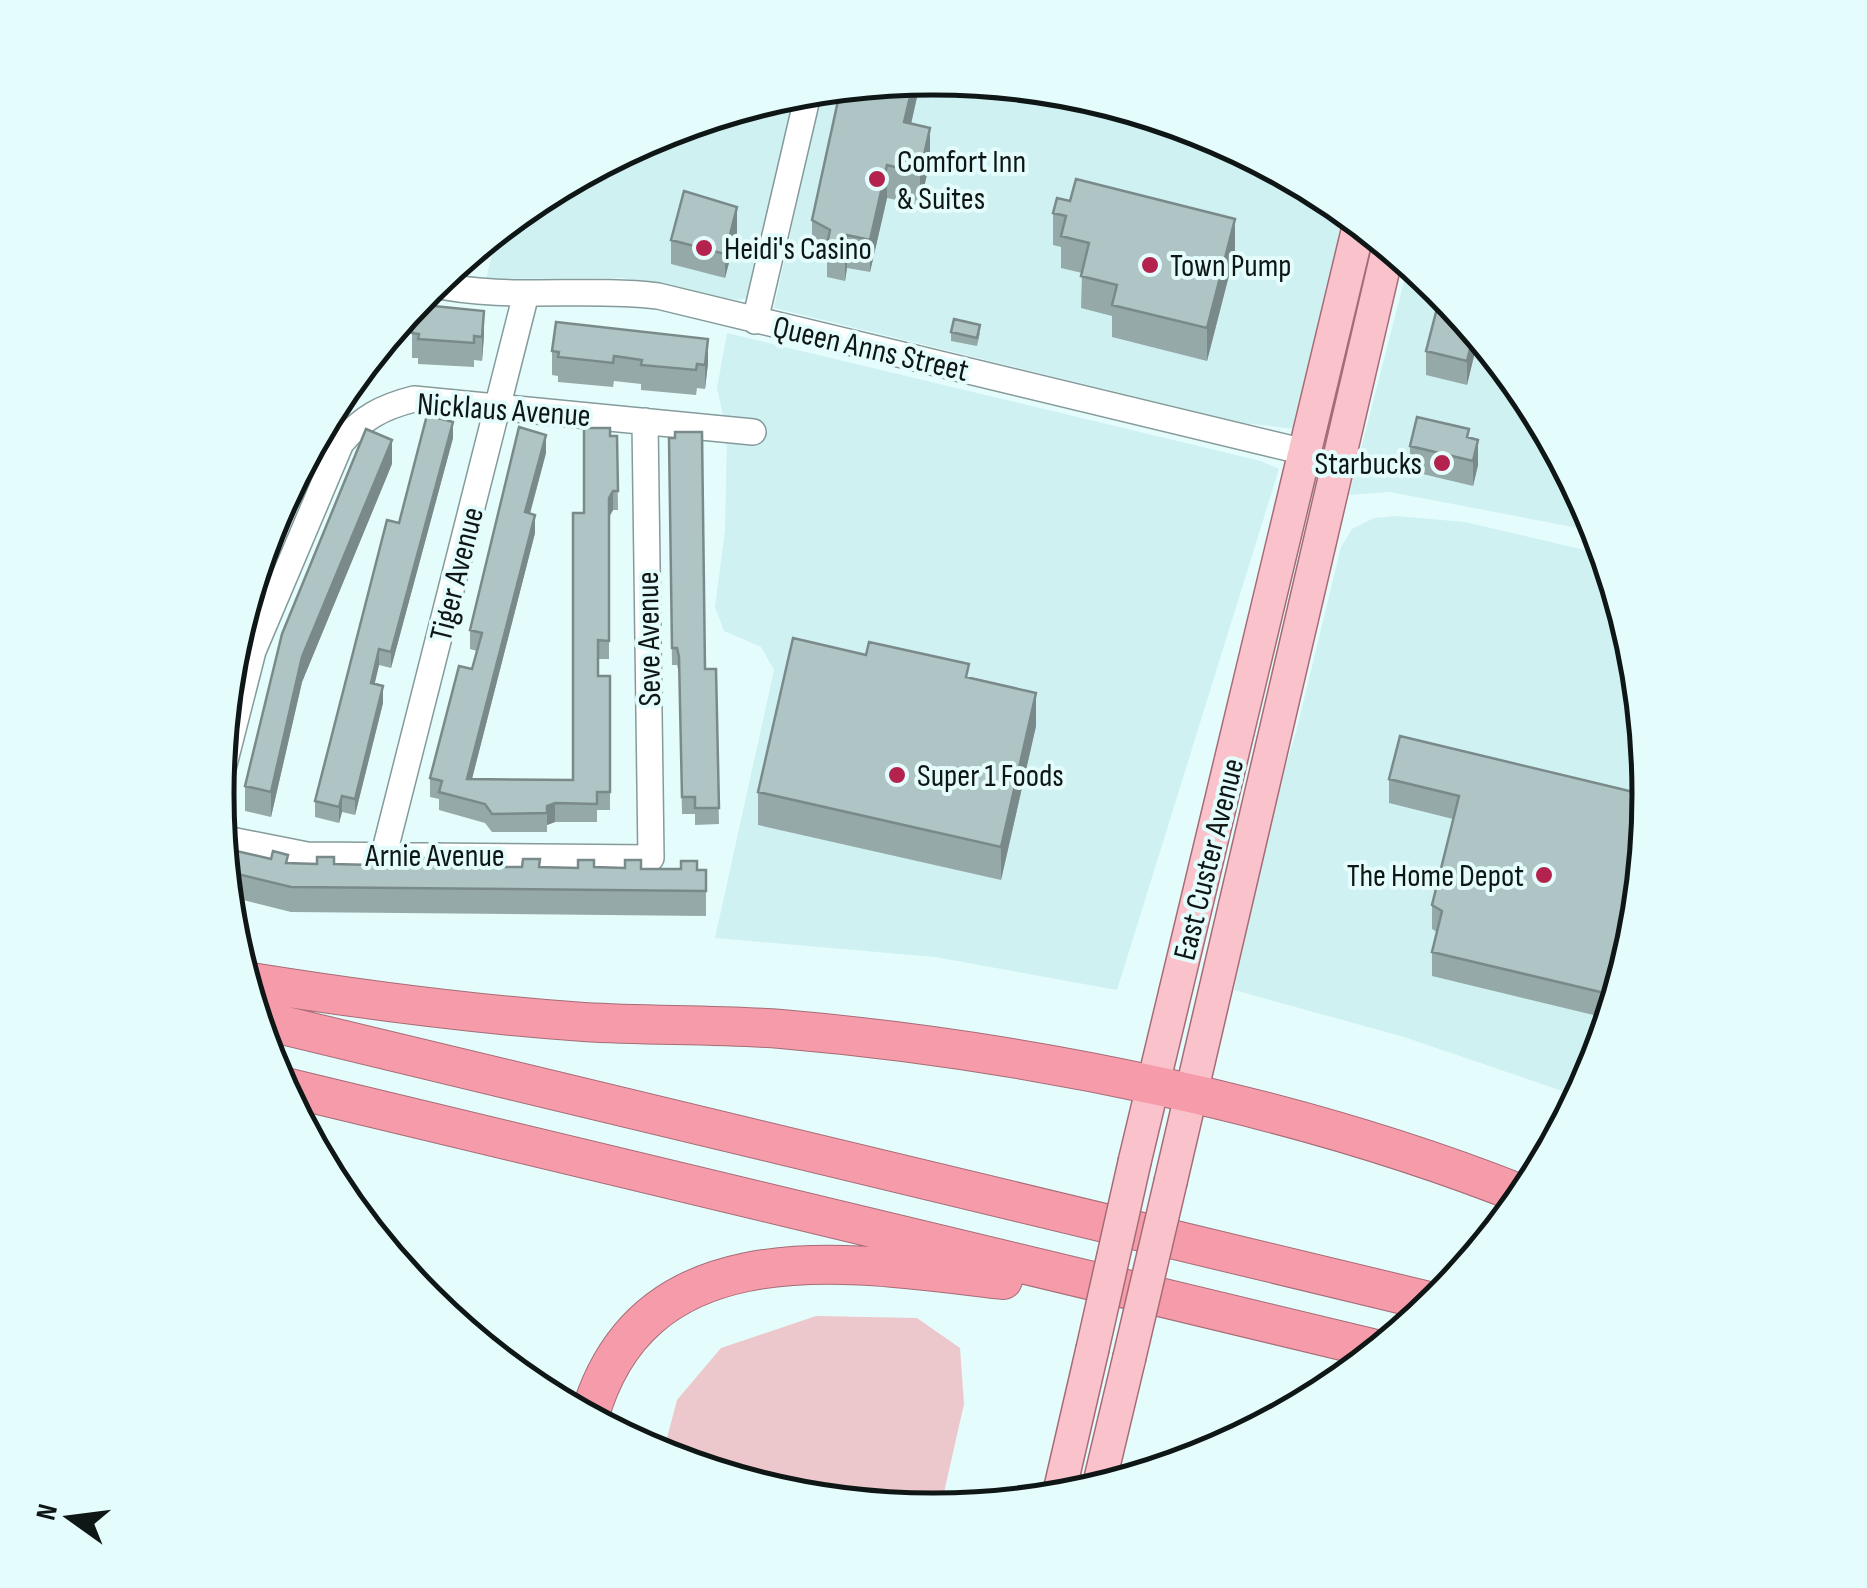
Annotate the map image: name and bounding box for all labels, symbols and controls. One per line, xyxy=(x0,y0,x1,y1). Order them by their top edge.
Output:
place label: Comfort Inn & Suites xyxy=(897,143,1026,219)
marker: Comfort Inn & Suites xyxy=(866,168,888,190)
place label: Heidi's Casino xyxy=(724,230,872,269)
marker: Heidi's Casino xyxy=(693,237,715,259)
place label: Town Pump xyxy=(1170,247,1291,286)
marker: Town Pump xyxy=(1139,254,1161,276)
street label: Queen Anns Street xyxy=(769,308,972,391)
street label: Nicklaus Avenue xyxy=(416,385,592,436)
place label: Starbucks xyxy=(1314,445,1422,484)
marker: Starbucks xyxy=(1431,452,1453,474)
street label: Tiger Avenue xyxy=(422,503,493,646)
street label: Seve Avenue xyxy=(629,571,670,707)
street label: East Custer Avenue xyxy=(1166,754,1253,964)
place label: Super 1 Foods xyxy=(917,757,1064,796)
marker: Super 1 Foods xyxy=(886,764,908,786)
street label: Arnie Avenue xyxy=(364,837,505,876)
place label: The Home Depot xyxy=(1347,857,1524,896)
marker: The Home Depot xyxy=(1533,864,1555,886)
north arrow xyxy=(20,1468,120,1568)
text: N xyxy=(29,1501,65,1524)

